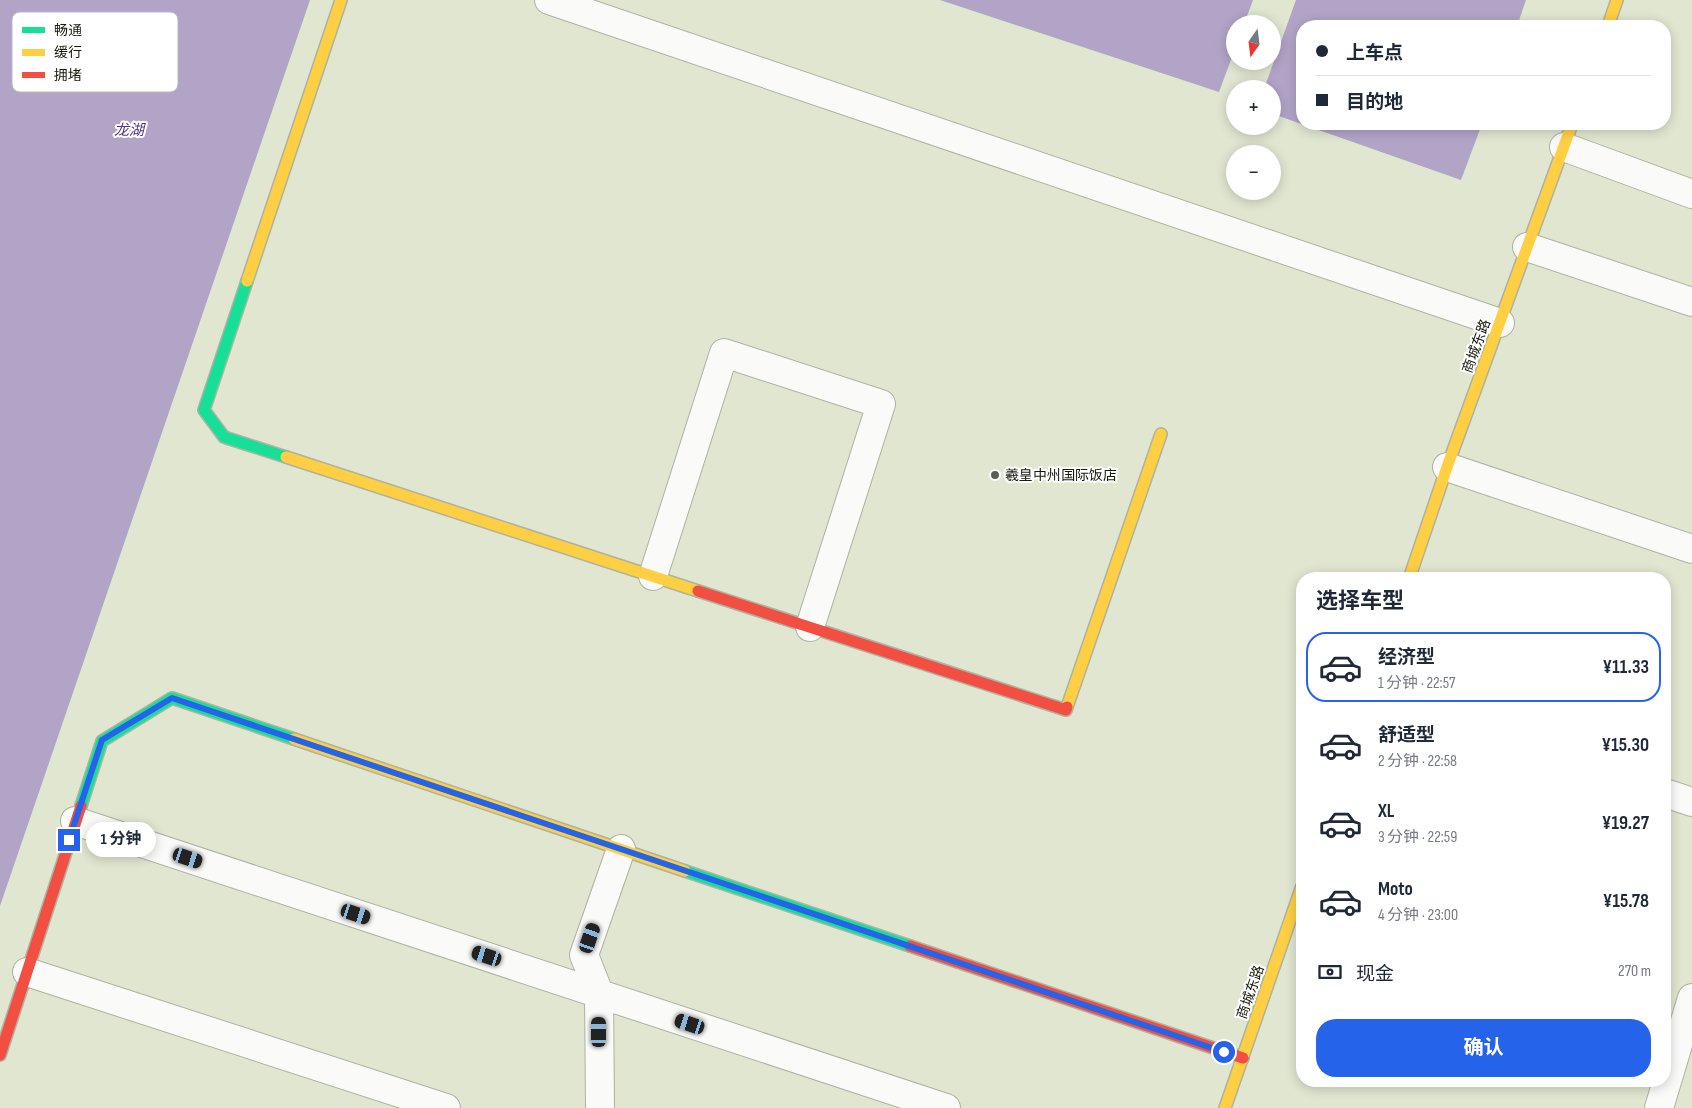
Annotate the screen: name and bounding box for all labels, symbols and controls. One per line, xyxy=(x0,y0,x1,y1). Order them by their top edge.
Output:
legend xyxy=(12,12,178,92)
north arrow xyxy=(1226,15,1281,70)
map controls xyxy=(1226,15,1281,200)
text: 畅通 xyxy=(54,22,82,39)
text: 上车点 xyxy=(1346,42,1403,65)
text: 缓行 xyxy=(54,44,82,61)
text: 拥堵 xyxy=(54,67,82,84)
button: + xyxy=(1226,80,1281,135)
text: 目的地 xyxy=(1346,91,1403,114)
water label: 龙湖 xyxy=(114,121,146,140)
button: − xyxy=(1226,145,1281,200)
street label: 商城东路 xyxy=(1459,317,1494,375)
place label: 羲皇中州国际饭店 xyxy=(1005,467,1117,484)
marker: 羲皇中州国际饭店 xyxy=(989,469,1001,481)
text: 选择车型 xyxy=(1316,588,1404,615)
icon: car xyxy=(1318,645,1363,690)
text: 经济型 xyxy=(1378,646,1435,669)
text: ¥11.33 xyxy=(1603,656,1649,679)
text: 1 分钟 · 22:57 xyxy=(1378,674,1455,693)
icon: car xyxy=(1318,723,1363,768)
text: 舒适型 xyxy=(1378,724,1435,747)
text: ¥15.30 xyxy=(1602,734,1649,757)
text: 2 分钟 · 22:58 xyxy=(1378,752,1457,771)
text: XL xyxy=(1378,800,1394,823)
icon: car xyxy=(1318,801,1363,846)
text: ¥19.27 xyxy=(1602,812,1649,835)
callout: 1 分钟 xyxy=(86,822,156,858)
text: 3 分钟 · 22:59 xyxy=(1378,828,1457,847)
route end xyxy=(58,829,80,851)
text: 1 分钟 xyxy=(101,830,141,849)
car xyxy=(171,846,204,870)
text: Moto xyxy=(1378,878,1413,901)
icon: car xyxy=(1318,879,1363,924)
text: ¥15.78 xyxy=(1603,890,1649,913)
car xyxy=(339,902,372,926)
text: 4 分钟 · 23:00 xyxy=(1378,906,1458,925)
car xyxy=(578,921,601,955)
car xyxy=(470,944,503,968)
icon: cash xyxy=(1316,958,1344,986)
text: 270 m xyxy=(1618,962,1651,981)
street label: 商城东路 xyxy=(1233,963,1268,1021)
text: 现金 xyxy=(1356,963,1394,986)
car xyxy=(673,1012,706,1036)
car xyxy=(591,1017,606,1047)
button: 确认 xyxy=(1316,1019,1651,1077)
route start xyxy=(1213,1041,1235,1063)

